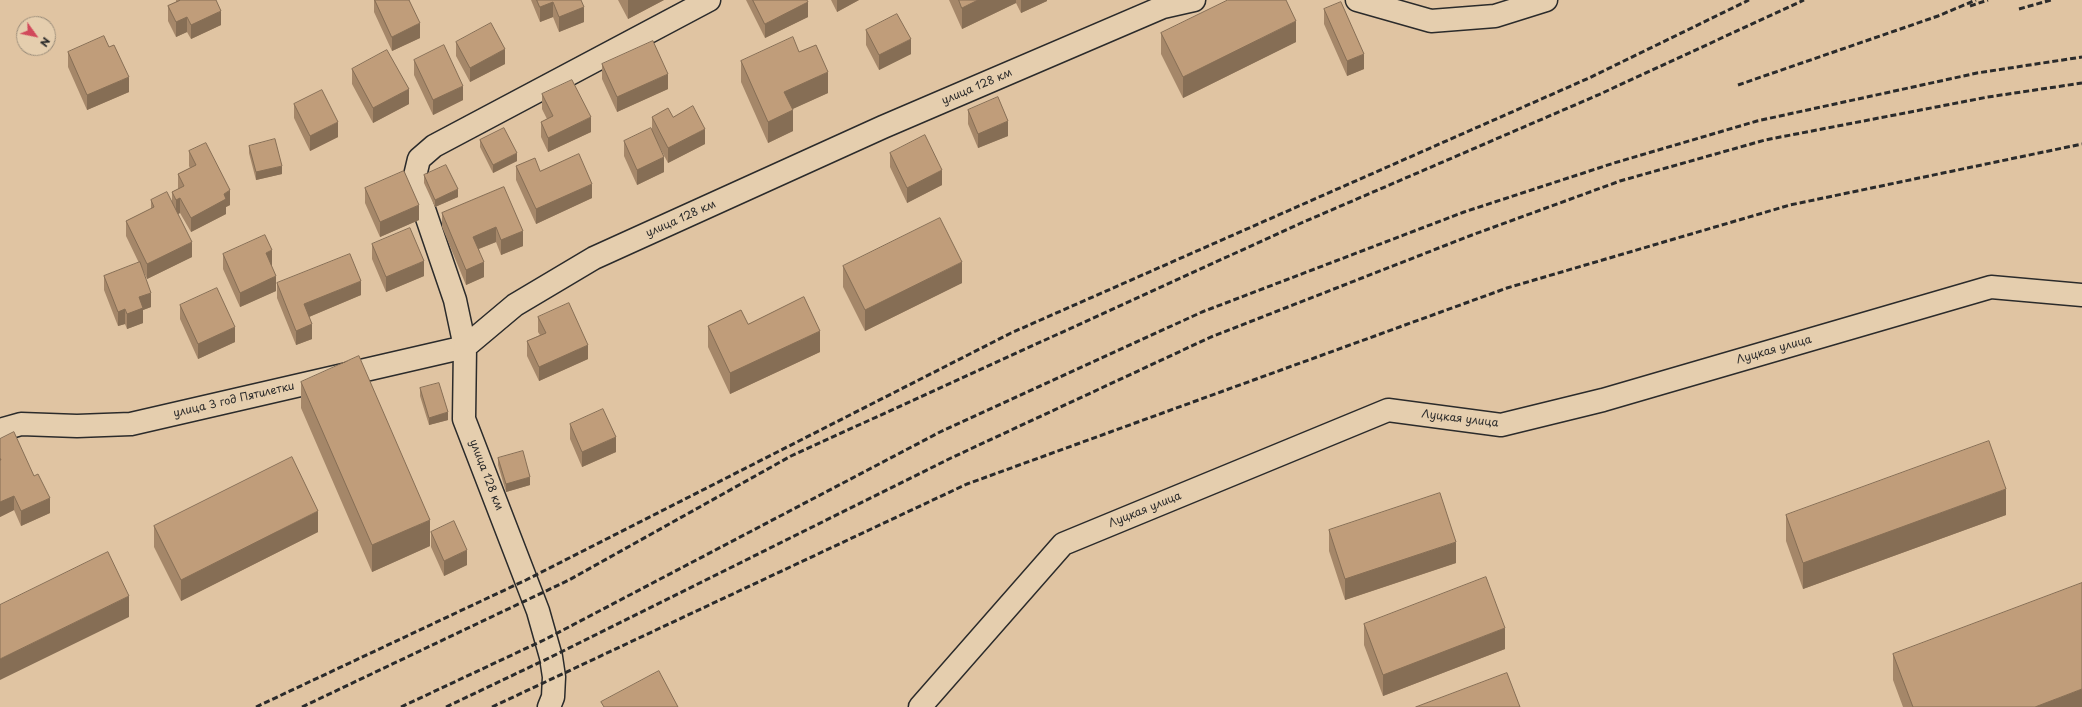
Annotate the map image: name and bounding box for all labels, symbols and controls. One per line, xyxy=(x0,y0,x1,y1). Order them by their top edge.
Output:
north arrow xyxy=(16,16,56,56)
text: N xyxy=(36,34,55,51)
street label: улица 128 км xyxy=(940,66,1014,108)
street label: улица 128 км xyxy=(644,198,718,240)
street label: Луцкая улица xyxy=(1735,333,1813,367)
street label: улица 3 год Пятилетки xyxy=(172,380,296,420)
street label: Луцкая улица xyxy=(1421,408,1499,430)
street label: улица 128 км xyxy=(466,438,506,512)
street label: Луцкая улица xyxy=(1107,489,1183,531)

